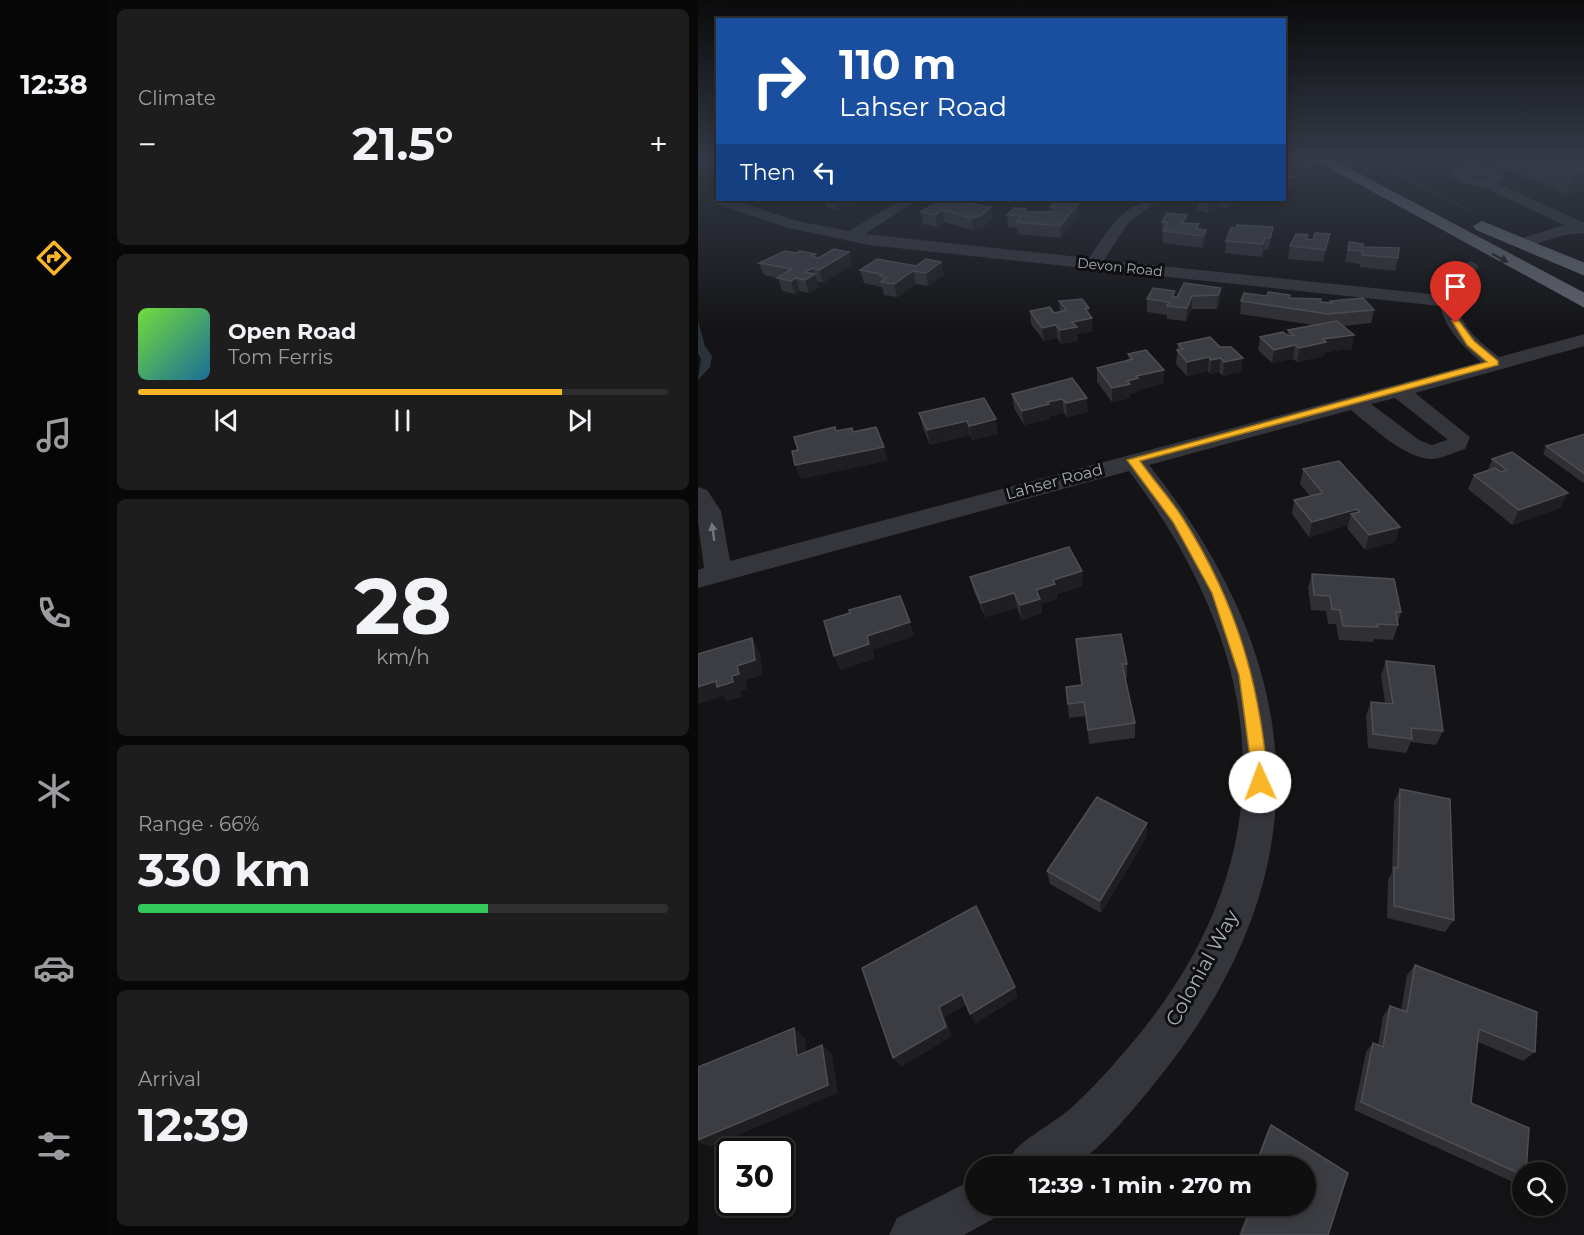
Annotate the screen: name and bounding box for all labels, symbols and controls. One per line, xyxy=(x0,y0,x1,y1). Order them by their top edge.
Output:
text: 110 m xyxy=(839,38,956,90)
icon: right xyxy=(740,42,818,120)
text: 12:38 xyxy=(20,68,88,101)
text: Climate xyxy=(138,86,216,110)
text: Lahser Road xyxy=(839,90,1007,123)
text: 21.5° xyxy=(352,116,454,171)
text: − xyxy=(138,124,157,164)
text: + xyxy=(649,124,668,164)
icon: left xyxy=(808,156,841,189)
text: Then xyxy=(740,159,796,186)
icon: directions xyxy=(33,237,75,279)
one-way arrow xyxy=(1492,253,1509,263)
street label: Devon Road xyxy=(1076,254,1164,280)
pin xyxy=(1430,261,1481,323)
icon: arrive xyxy=(1439,270,1472,303)
text: Open Road xyxy=(228,318,356,345)
text: Tom Ferris xyxy=(228,345,333,369)
icon: previous xyxy=(210,404,243,437)
icon: pause xyxy=(386,404,419,437)
icon: next xyxy=(563,404,596,437)
icon: music xyxy=(33,414,75,456)
street label: Lahser Road xyxy=(1004,459,1105,504)
one-way arrow xyxy=(708,523,717,542)
text: 28 xyxy=(354,558,452,654)
icon: phone xyxy=(33,592,75,634)
text: km/h xyxy=(376,645,430,669)
position arrow xyxy=(1228,750,1292,814)
icon: climate xyxy=(33,770,75,812)
text: Range · 66% xyxy=(138,812,260,836)
text: 330 km xyxy=(138,842,311,897)
street label: Colonial Way xyxy=(1160,906,1244,1030)
icon: car xyxy=(33,947,75,989)
text: Arrival xyxy=(138,1067,201,1091)
text: 12:39 xyxy=(138,1097,249,1152)
icon: filters xyxy=(33,1125,75,1167)
speed limit sign: 30 xyxy=(716,1138,794,1216)
map controls xyxy=(1512,1162,1566,1216)
button: search xyxy=(1512,1162,1566,1216)
text: 12:39 · 1 min · 270 m xyxy=(1029,1172,1252,1199)

